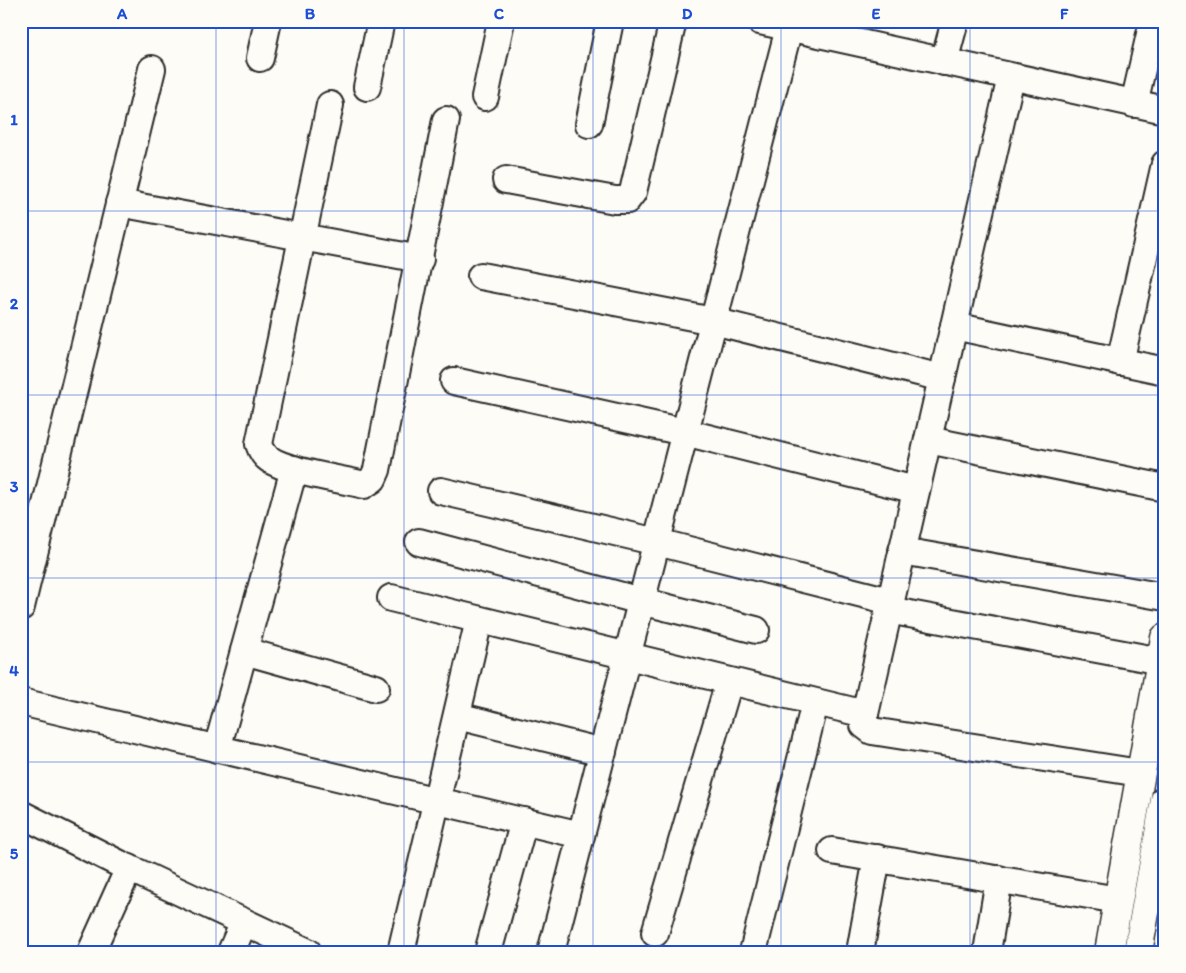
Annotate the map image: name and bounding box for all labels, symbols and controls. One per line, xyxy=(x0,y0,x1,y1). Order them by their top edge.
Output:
text: A xyxy=(116,4,128,23)
text: B xyxy=(305,4,316,23)
text: C xyxy=(494,4,505,23)
text: D xyxy=(682,4,693,23)
text: E xyxy=(872,4,881,23)
text: F xyxy=(1060,4,1069,23)
text: 1 xyxy=(10,110,18,129)
text: 2 xyxy=(10,294,19,313)
text: 3 xyxy=(10,477,19,496)
text: 4 xyxy=(9,661,19,680)
text: 5 xyxy=(10,844,19,863)

